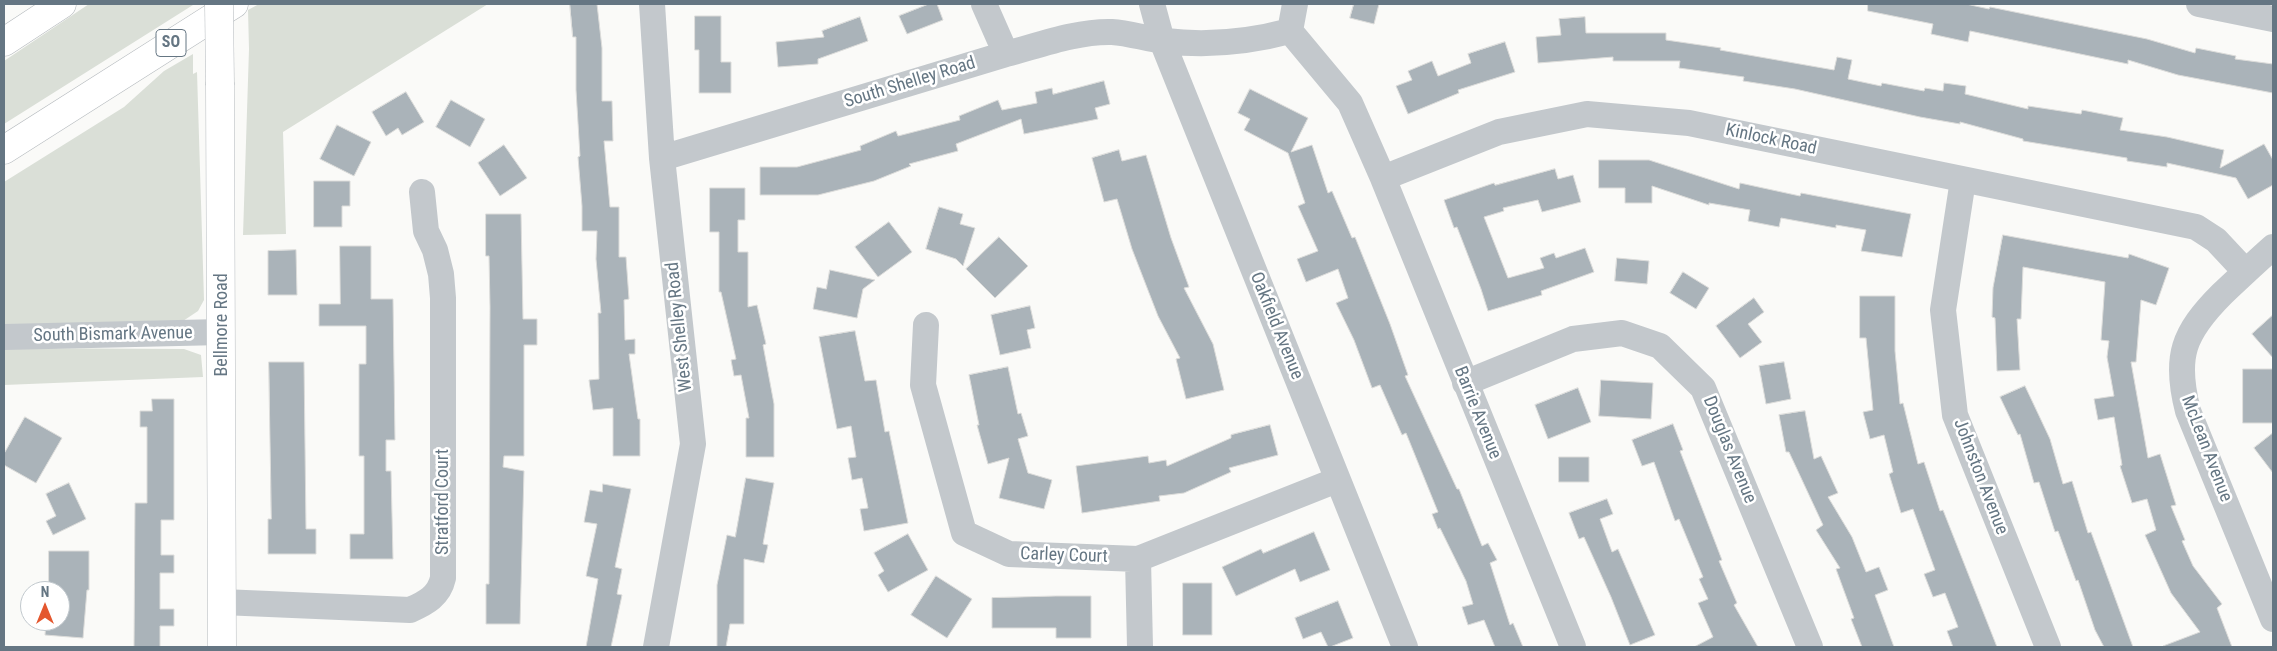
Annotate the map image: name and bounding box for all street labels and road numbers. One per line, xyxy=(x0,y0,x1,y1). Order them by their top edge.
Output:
road number: SO xyxy=(156,29,186,56)
street label: South Shelley Road xyxy=(842,53,978,113)
street label: Kinlock Road xyxy=(1723,120,1819,160)
street label: West Shelley Road xyxy=(662,261,698,393)
street label: Oakfield Avenue xyxy=(1245,269,1307,383)
street label: Bellmore Road xyxy=(211,273,233,377)
street label: South Bismark Avenue xyxy=(33,323,193,347)
street label: Barrie Avenue xyxy=(1449,364,1505,462)
street label: Douglas Avenue xyxy=(1698,393,1760,507)
street label: McLean Avenue xyxy=(2176,393,2236,505)
street label: Johnston Avenue xyxy=(1948,416,2012,538)
street label: Stratford Court xyxy=(432,449,454,555)
street label: Carley Court xyxy=(1020,544,1108,568)

